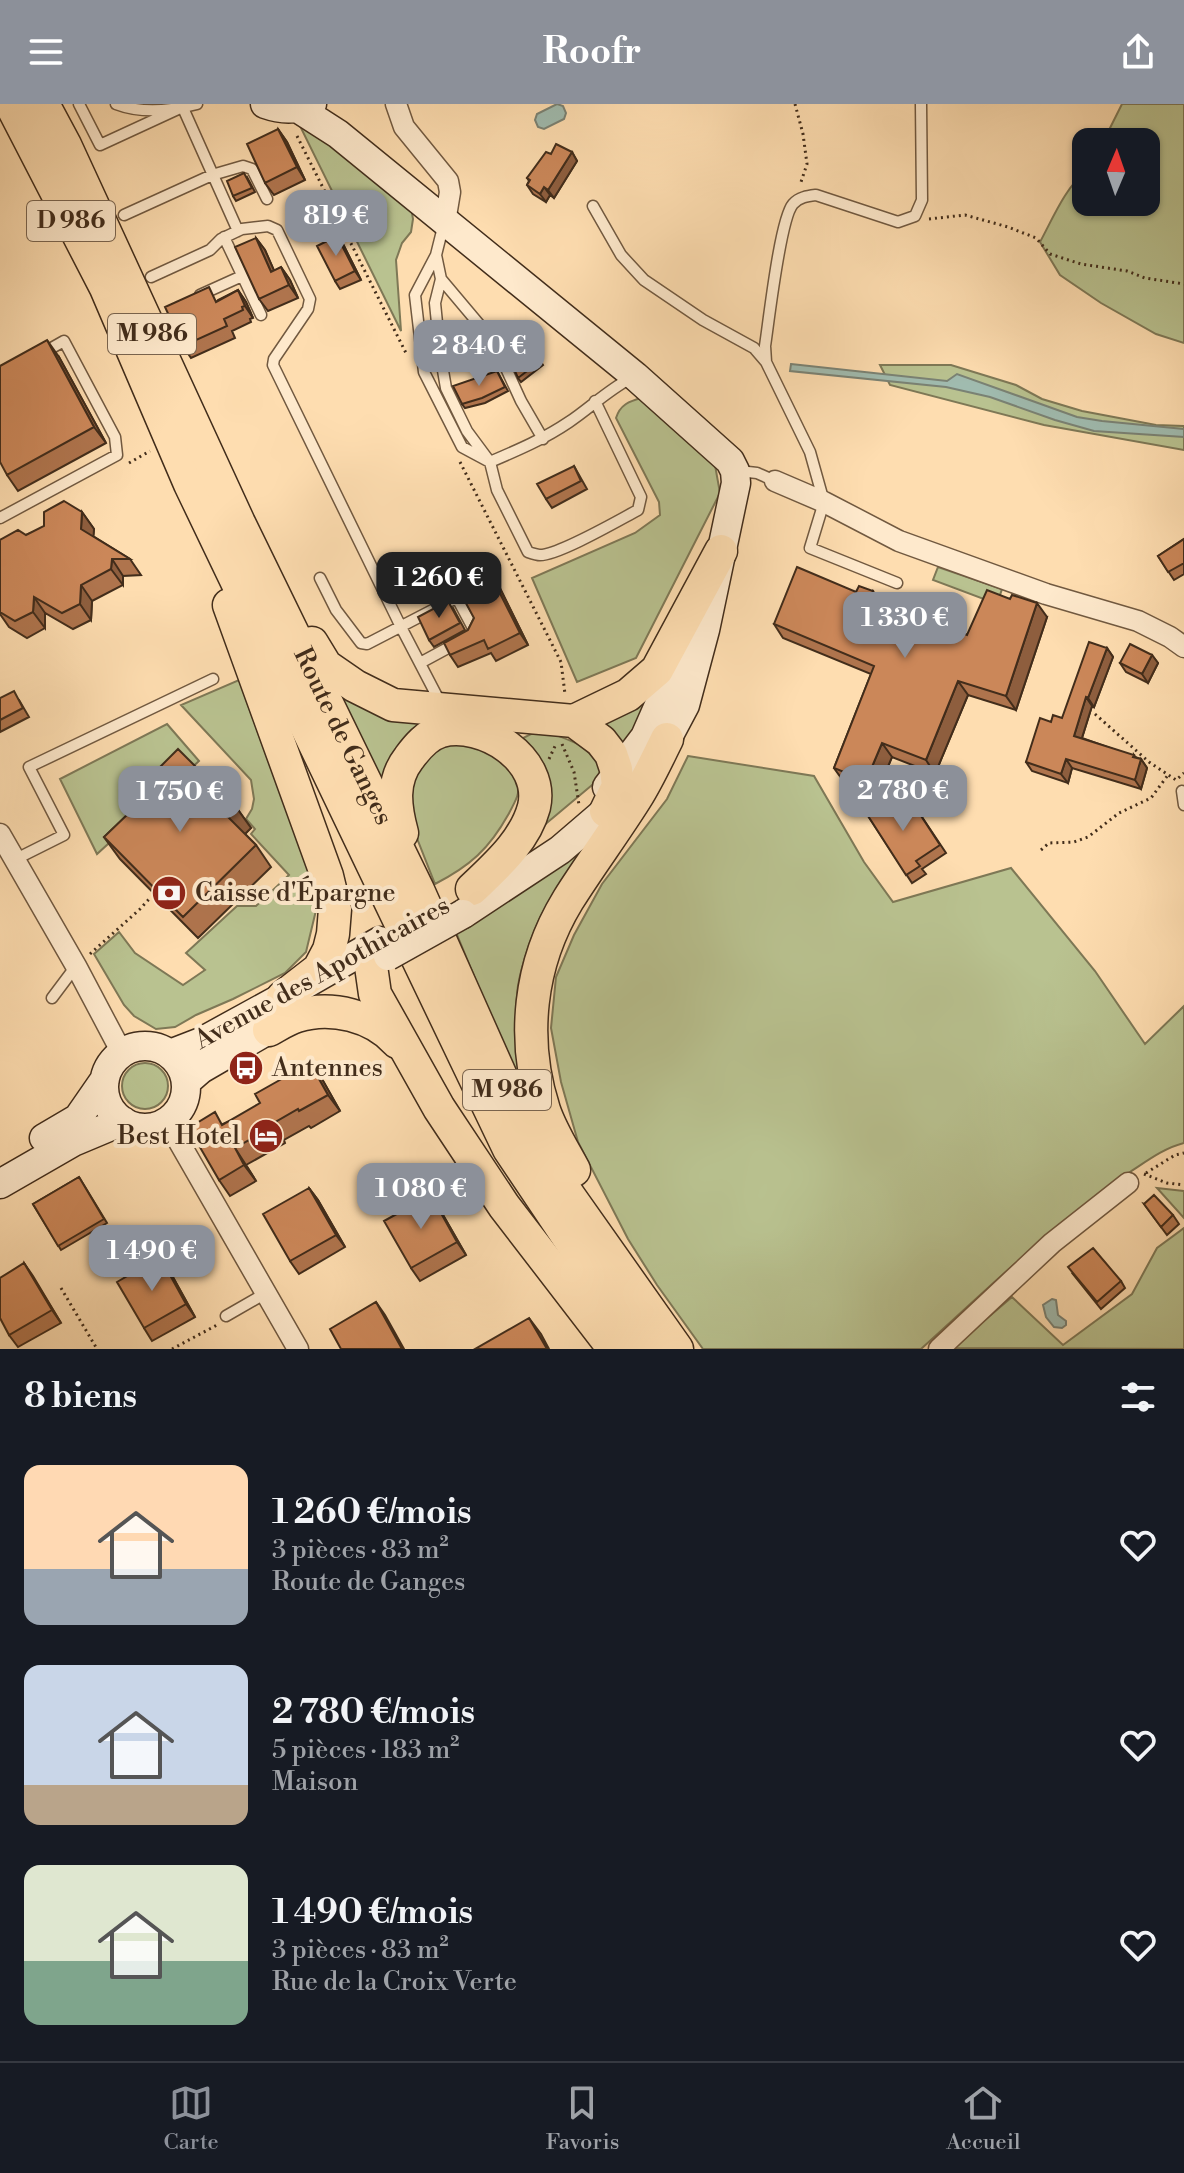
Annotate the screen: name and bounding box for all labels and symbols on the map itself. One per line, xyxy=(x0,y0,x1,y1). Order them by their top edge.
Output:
north arrow xyxy=(1072,128,1160,216)
pin: 819 € xyxy=(280,190,392,258)
road number: D 986 xyxy=(27,201,115,241)
road number: M 986 xyxy=(108,314,196,354)
pin: 2 840 € xyxy=(405,320,553,388)
pin: 1 260 € xyxy=(365,552,513,620)
pin: 1 330 € xyxy=(831,592,979,660)
street label: Route de Ganges xyxy=(286,642,400,830)
pin: 2 780 € xyxy=(829,765,977,833)
pin: 1 750 € xyxy=(106,766,254,834)
bank icon: Caisse d'Épargne xyxy=(150,874,188,912)
place label: Caisse d'Épargne xyxy=(195,875,396,909)
street label: Avenue des Apothicaires xyxy=(188,889,455,1057)
bus stop icon: Antennes xyxy=(227,1049,265,1087)
place label: Antennes xyxy=(271,1052,383,1084)
road number: M 986 xyxy=(463,1070,551,1110)
hotel icon: Best Hotel xyxy=(247,1117,285,1155)
place label: Best Hotel xyxy=(116,1120,240,1152)
pin: 1 080 € xyxy=(347,1163,495,1231)
pin: 1 490 € xyxy=(78,1225,226,1293)

